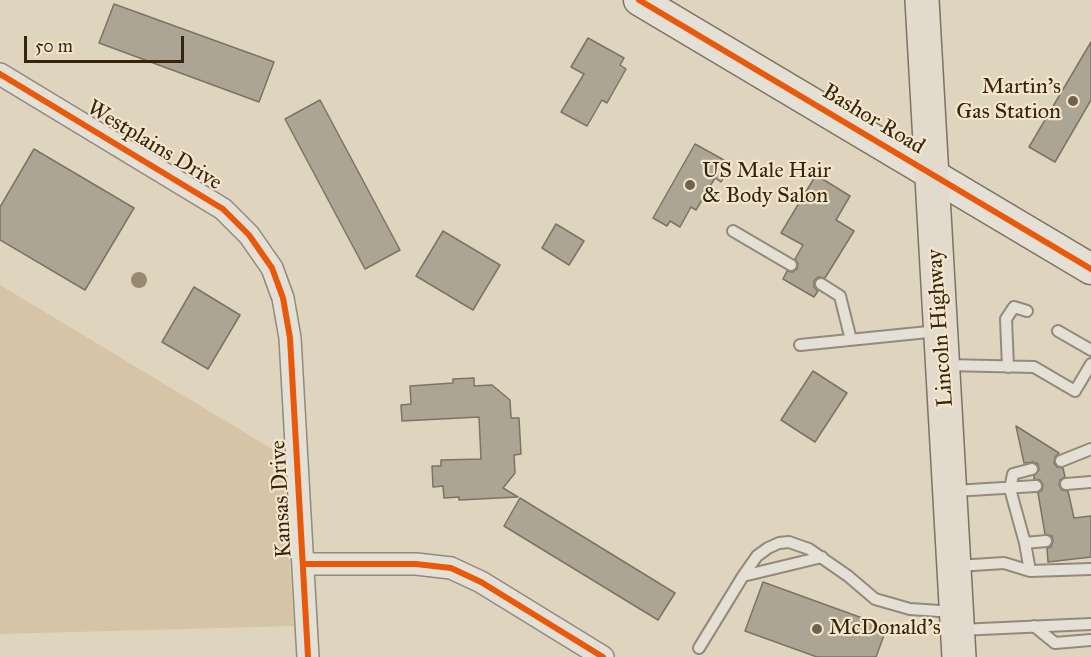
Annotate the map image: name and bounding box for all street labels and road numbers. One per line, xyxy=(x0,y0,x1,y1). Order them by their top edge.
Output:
street label: Bashor Road xyxy=(817,79,929,161)
street label: Westplains Drive xyxy=(82,95,226,197)
street label: Lincoln Highway xyxy=(922,248,960,408)
street label: Kansas Drive xyxy=(266,440,298,558)

